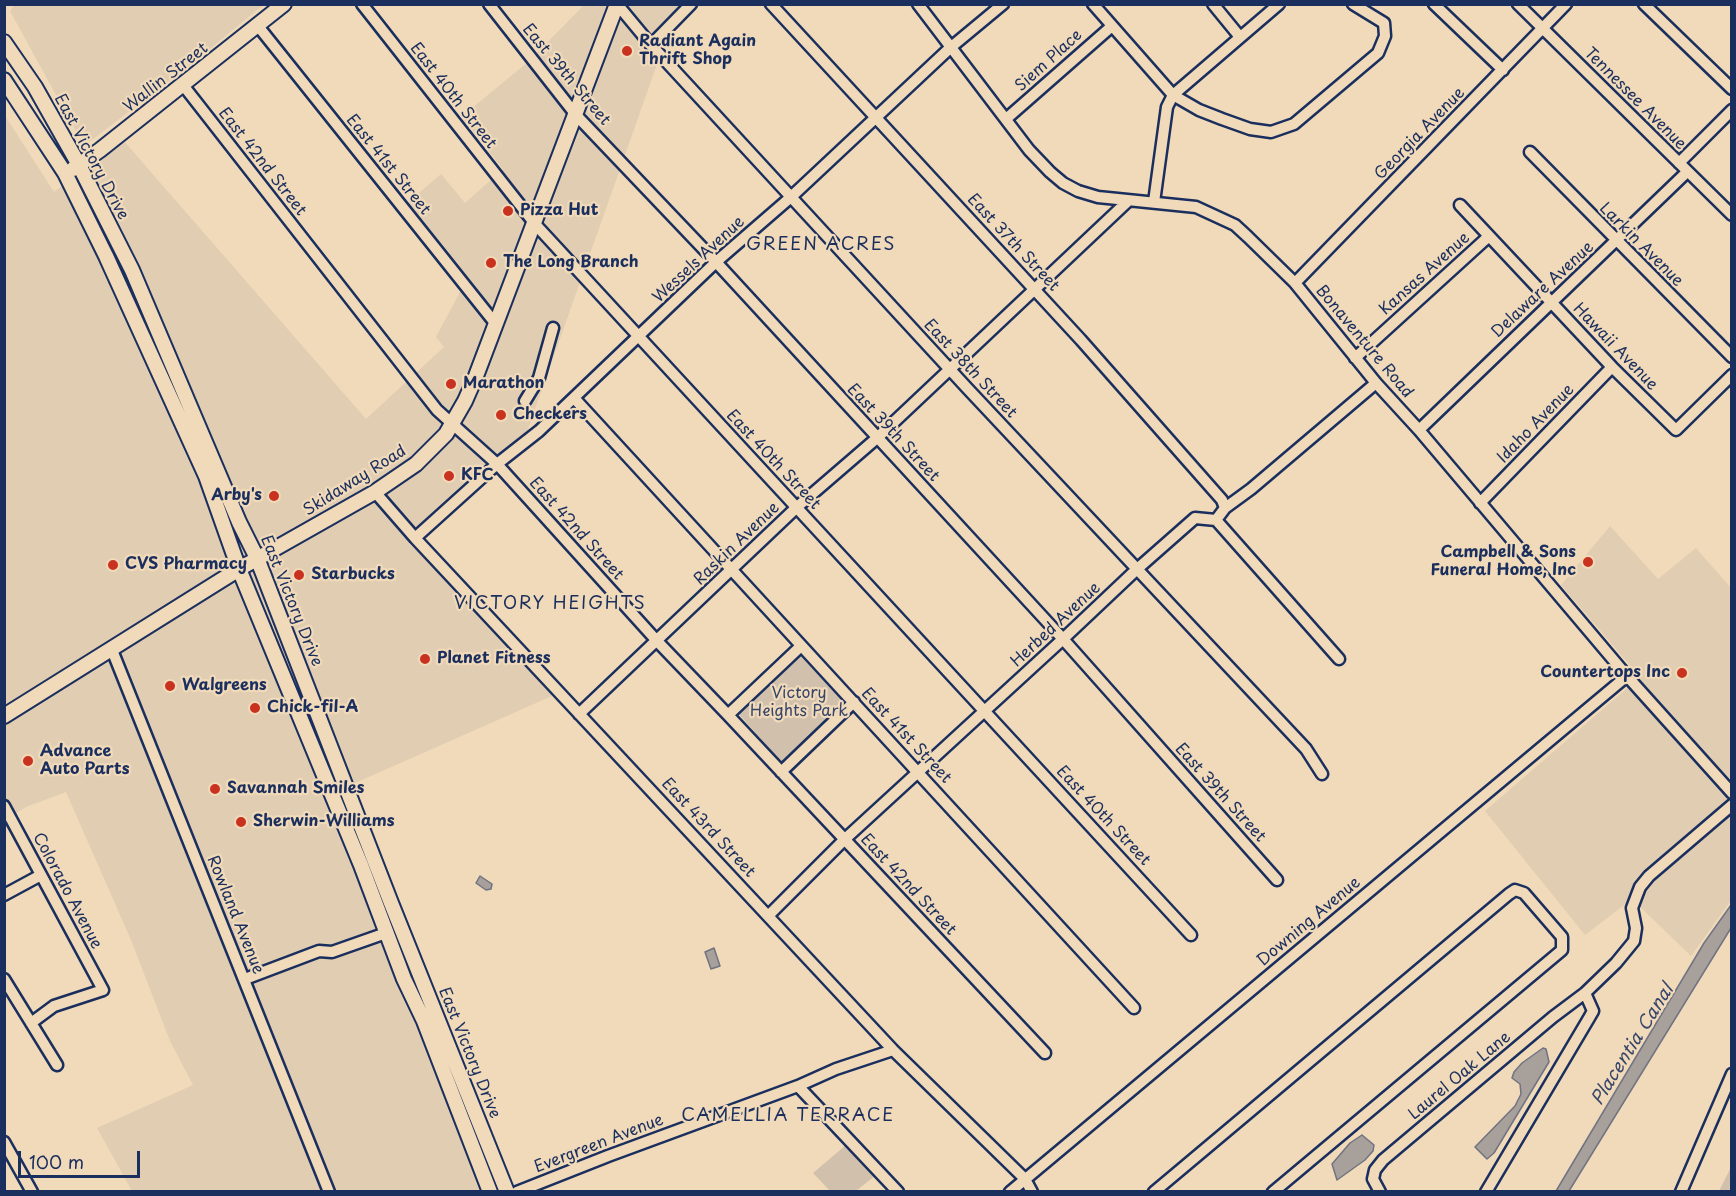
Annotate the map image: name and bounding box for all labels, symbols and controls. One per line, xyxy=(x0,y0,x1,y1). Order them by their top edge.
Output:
street label: East 39th Street xyxy=(518,20,614,130)
street label: Siem Place xyxy=(1012,26,1086,96)
place label: Radiant Again Thrift Shop xyxy=(639,32,756,70)
street label: Wallin Street xyxy=(120,39,212,117)
street label: East 40th Street xyxy=(406,39,500,153)
marker: Radiant Again Thrift Shop xyxy=(620,44,634,58)
street label: Tennessee Avenue xyxy=(1580,44,1690,154)
street label: Georgia Avenue xyxy=(1371,84,1469,184)
street label: East Victory Drive xyxy=(50,91,132,223)
street label: East 42nd Street xyxy=(214,104,310,220)
street label: East 41st Street xyxy=(342,111,434,219)
street label: East 37th Street xyxy=(963,190,1063,296)
street label: Larkin Avenue xyxy=(1595,199,1687,291)
place label: Pizza Hut xyxy=(520,201,598,221)
marker: Pizza Hut xyxy=(501,204,515,218)
street label: Wessels Avenue xyxy=(649,213,749,307)
street label: Kansas Avenue xyxy=(1376,229,1474,319)
district label: GREEN ACRES xyxy=(746,234,896,256)
street label: Delaware Avenue xyxy=(1488,238,1598,342)
place label: The Long Branch xyxy=(503,253,639,273)
marker: The Long Branch xyxy=(484,256,498,270)
street label: Bonaventure Road xyxy=(1311,282,1417,402)
street label: Hawaii Avenue xyxy=(1569,299,1661,395)
street label: East 38th Street xyxy=(919,316,1021,422)
place label: Marathon xyxy=(463,374,544,394)
marker: Marathon xyxy=(444,377,458,391)
street label: East 39th Street xyxy=(843,380,943,486)
street label: Idaho Avenue xyxy=(1494,381,1578,467)
place label: Checkers xyxy=(513,405,587,425)
street label: East 40th Street xyxy=(722,406,824,514)
marker: Checkers xyxy=(494,408,508,422)
street label: Skidaway Road xyxy=(300,442,410,520)
place label: KFC xyxy=(461,466,494,486)
marker: KFC xyxy=(442,469,456,483)
street label: East 42nd Street xyxy=(525,474,627,584)
place label: Arby's xyxy=(211,486,262,506)
marker: Arby's xyxy=(267,489,281,503)
street label: Raskin Avenue xyxy=(690,498,784,590)
street label: East Victory Drive xyxy=(256,533,326,669)
place label: Campbell & Sons Funeral Home, Inc xyxy=(1430,543,1576,581)
place label: CVS Pharmacy xyxy=(125,555,247,575)
marker: Campbell & Sons Funeral Home, Inc xyxy=(1581,555,1595,569)
marker: CVS Pharmacy xyxy=(106,558,120,572)
place label: Starbucks xyxy=(311,565,395,585)
marker: Starbucks xyxy=(292,568,306,582)
street label: Herbed Avenue xyxy=(1007,579,1105,671)
district label: VICTORY HEIGHTS xyxy=(455,593,645,615)
place label: Planet Fitness xyxy=(437,649,550,669)
marker: Planet Fitness xyxy=(418,652,432,666)
place label: Countertops Inc xyxy=(1540,663,1670,683)
marker: Countertops Inc xyxy=(1675,666,1689,680)
place label: Walgreens xyxy=(182,676,267,696)
marker: Walgreens xyxy=(163,679,177,693)
park label: Victory Heights Park xyxy=(750,684,848,722)
street label: East 41st Street xyxy=(857,684,955,788)
place label: Chick-fil-A xyxy=(267,698,358,718)
marker: Chick-fil-A xyxy=(248,701,262,715)
street label: East 39th Street xyxy=(1171,740,1269,846)
place label: Advance Auto Parts xyxy=(40,742,129,780)
marker: Advance Auto Parts xyxy=(21,754,35,768)
street label: East 40th Street xyxy=(1052,762,1154,870)
street label: East 43rd Street xyxy=(657,774,759,882)
place label: Savannah Smiles xyxy=(227,779,364,799)
marker: Savannah Smiles xyxy=(208,782,222,796)
place label: Sherwin-Williams xyxy=(253,812,394,832)
marker: Sherwin-Williams xyxy=(234,815,248,829)
street label: Colorado Avenue xyxy=(28,830,106,952)
street label: East 42nd Street xyxy=(856,830,960,940)
street label: Rowland Avenue xyxy=(203,853,267,977)
street label: Downing Avenue xyxy=(1253,873,1365,971)
water label: Placentia Canal xyxy=(1587,981,1679,1109)
street label: East Victory Drive xyxy=(434,985,504,1121)
street label: Laurel Oak Lane xyxy=(1405,1028,1515,1124)
district label: CAMELLIA TERRACE xyxy=(683,1105,893,1127)
street label: Evergreen Avenue xyxy=(532,1111,666,1177)
scale bar xyxy=(21,1139,142,1177)
text: 100 m xyxy=(29,1148,84,1175)

